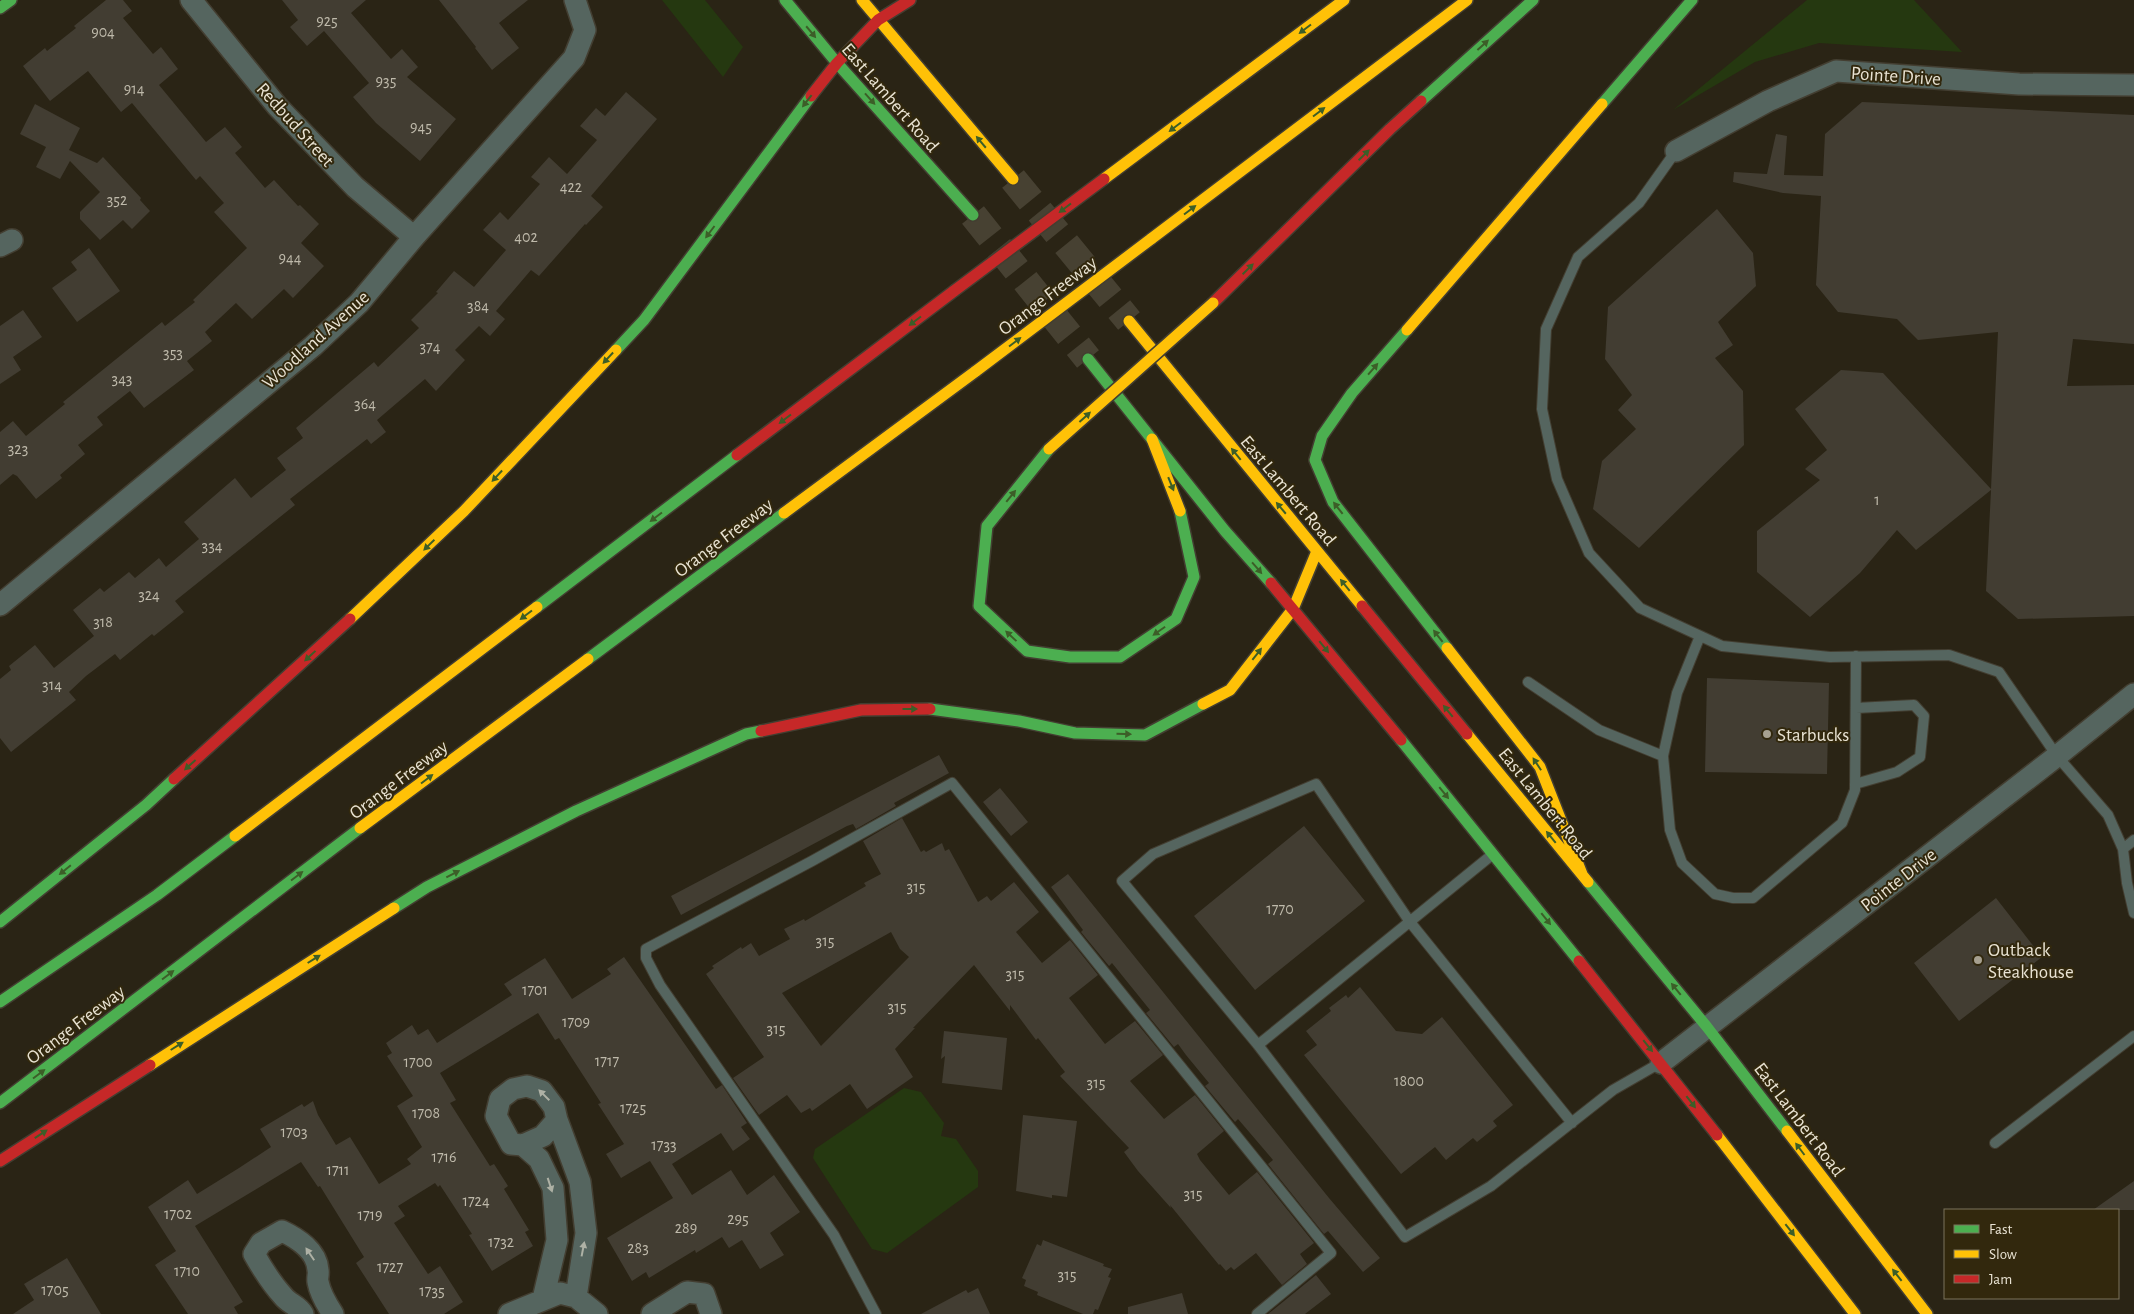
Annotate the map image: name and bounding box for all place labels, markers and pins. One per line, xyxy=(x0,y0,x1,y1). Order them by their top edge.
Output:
place label: Starbucks xyxy=(1777,726,1849,745)
marker: Starbucks xyxy=(1761,728,1773,740)
place label: Outback Steakhouse xyxy=(1988,941,2074,982)
marker: Outback Steakhouse xyxy=(1972,954,1984,966)

